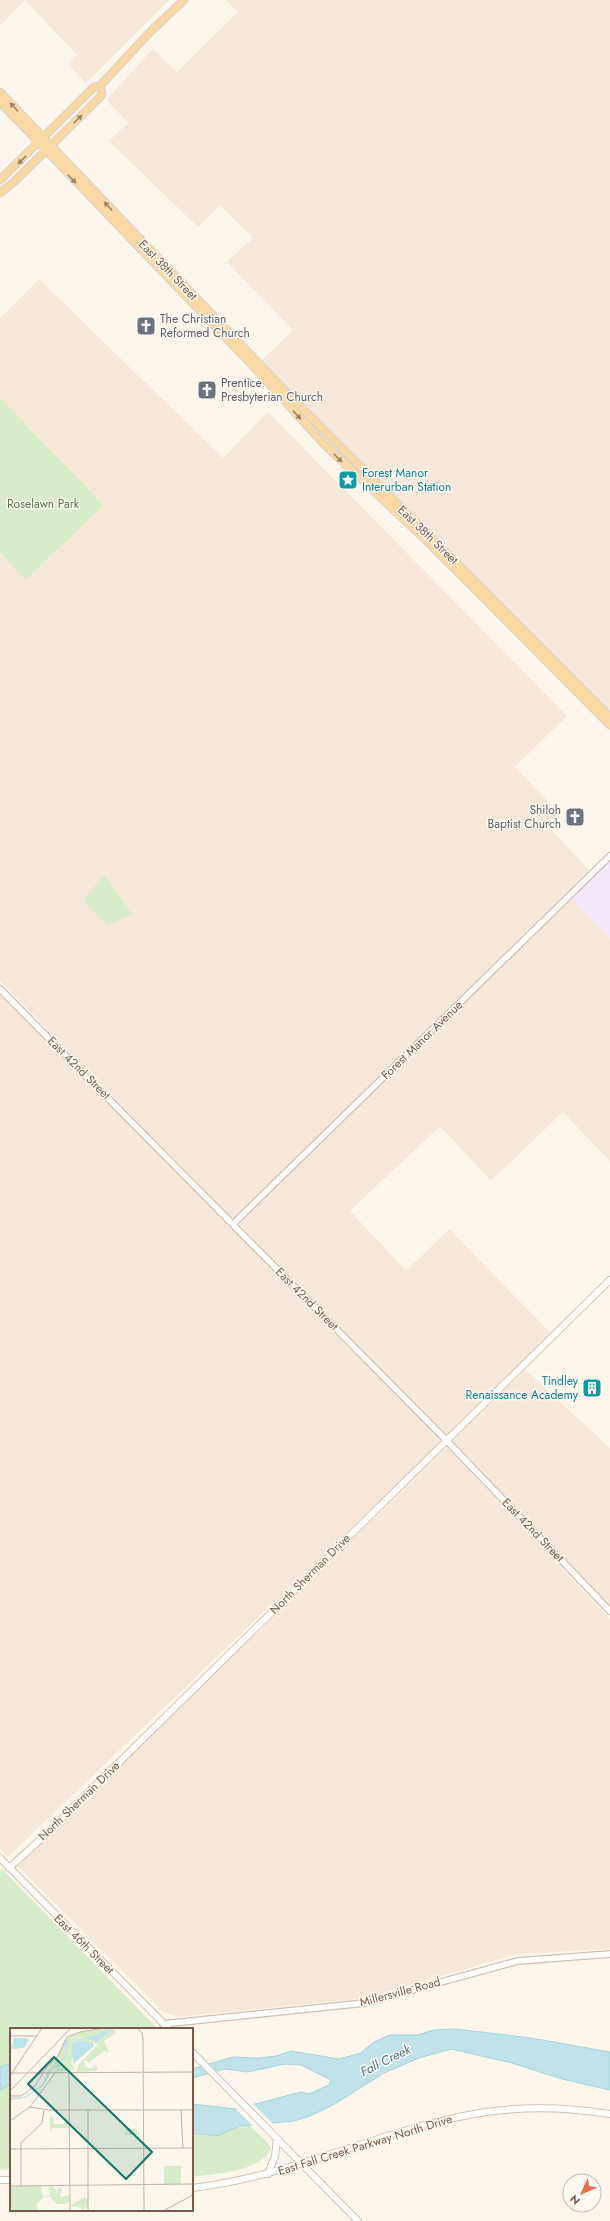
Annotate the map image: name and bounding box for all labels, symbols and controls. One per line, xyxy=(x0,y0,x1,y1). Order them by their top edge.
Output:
one-way arrow xyxy=(9,102,19,112)
one-way arrow xyxy=(73,114,83,124)
one-way arrow xyxy=(17,155,27,165)
one-way arrow xyxy=(68,174,77,184)
one-way arrow xyxy=(103,201,113,211)
street label: East 38th Street xyxy=(134,236,202,304)
place label: The Christian Reformed Church xyxy=(160,310,250,342)
church icon: The Christian Reformed Church xyxy=(135,315,157,337)
place label: Prentice Presbyterian Church xyxy=(221,374,323,406)
church icon: Prentice Presbyterian Church xyxy=(196,379,218,401)
one-way arrow xyxy=(293,410,302,420)
one-way arrow xyxy=(333,453,343,462)
place label: Forest Manor Interurban Station xyxy=(362,464,451,496)
place icon: Forest Manor Interurban Station xyxy=(337,469,359,491)
park label: Roselawn Park xyxy=(7,495,80,513)
street label: East 38th Street xyxy=(394,501,462,569)
place label: Shiloh Baptist Church xyxy=(488,801,561,833)
church icon: Shiloh Baptist Church xyxy=(564,806,586,828)
street label: Forest Manor Avenue xyxy=(377,996,467,1084)
street label: East 42nd Street xyxy=(43,1032,115,1104)
street label: East 42nd Street xyxy=(271,1263,343,1335)
place label: Tindley Renaissance Academy xyxy=(466,1372,579,1404)
building icon: Tindley Renaissance Academy xyxy=(581,1377,603,1399)
street label: East 42nd Street xyxy=(498,1494,568,1566)
street label: North Sherman Drive xyxy=(266,1530,354,1618)
street label: North Sherman Drive xyxy=(34,1757,124,1845)
street label: East 46th Street xyxy=(50,1910,118,1978)
street label: Millersville Road xyxy=(358,1973,442,2011)
inset map xyxy=(10,2028,193,2211)
water label: Fall Creek xyxy=(357,2039,414,2081)
street label: East Fall Creek Parkway North Drive xyxy=(276,2110,454,2180)
north arrow xyxy=(562,2173,602,2213)
text: N xyxy=(566,2191,584,2209)

